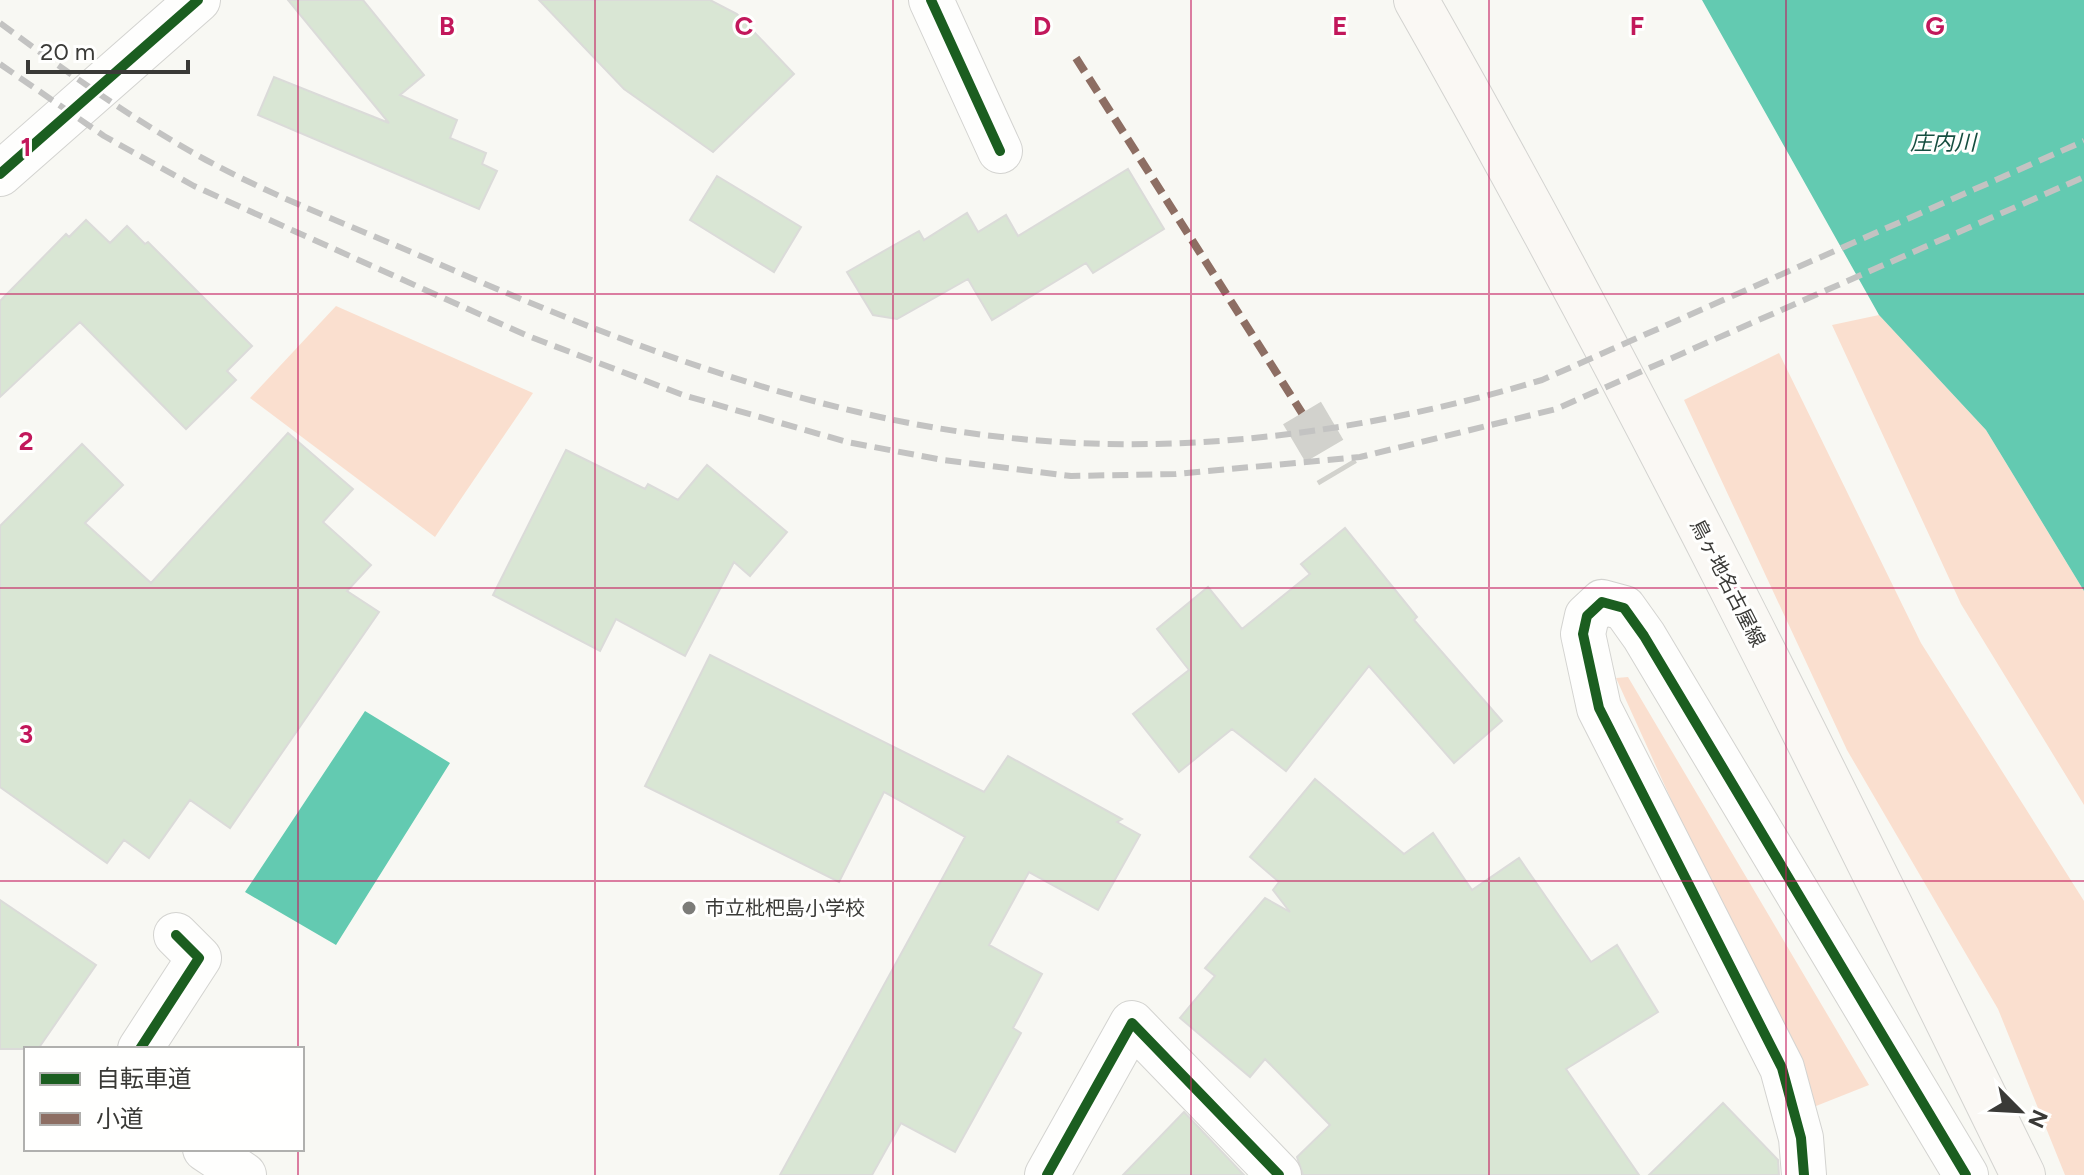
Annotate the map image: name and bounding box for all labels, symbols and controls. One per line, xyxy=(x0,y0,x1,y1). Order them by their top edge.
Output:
text: B xyxy=(439,10,455,42)
text: C xyxy=(735,10,754,42)
text: D xyxy=(1033,10,1051,42)
text: E xyxy=(1332,10,1348,42)
text: F xyxy=(1630,10,1644,42)
text: G xyxy=(1925,10,1945,42)
scale bar xyxy=(28,24,188,74)
text: 20 m xyxy=(40,37,95,66)
water label: 庄内川 xyxy=(1910,129,1978,156)
text: 1 xyxy=(21,131,31,163)
text: 2 xyxy=(18,425,34,457)
street label: 鳥ヶ地名古屋線 xyxy=(1686,515,1770,651)
text: 3 xyxy=(19,718,33,750)
place label: 市立枇杷島小学校 xyxy=(705,896,865,920)
marker: 市立枇杷島小学校 xyxy=(680,899,698,917)
legend xyxy=(24,1047,304,1151)
text: 自転車道 xyxy=(96,1064,192,1093)
north arrow xyxy=(1980,1071,2060,1151)
text: 小道 xyxy=(96,1104,144,1133)
text: N xyxy=(2022,1106,2054,1132)

